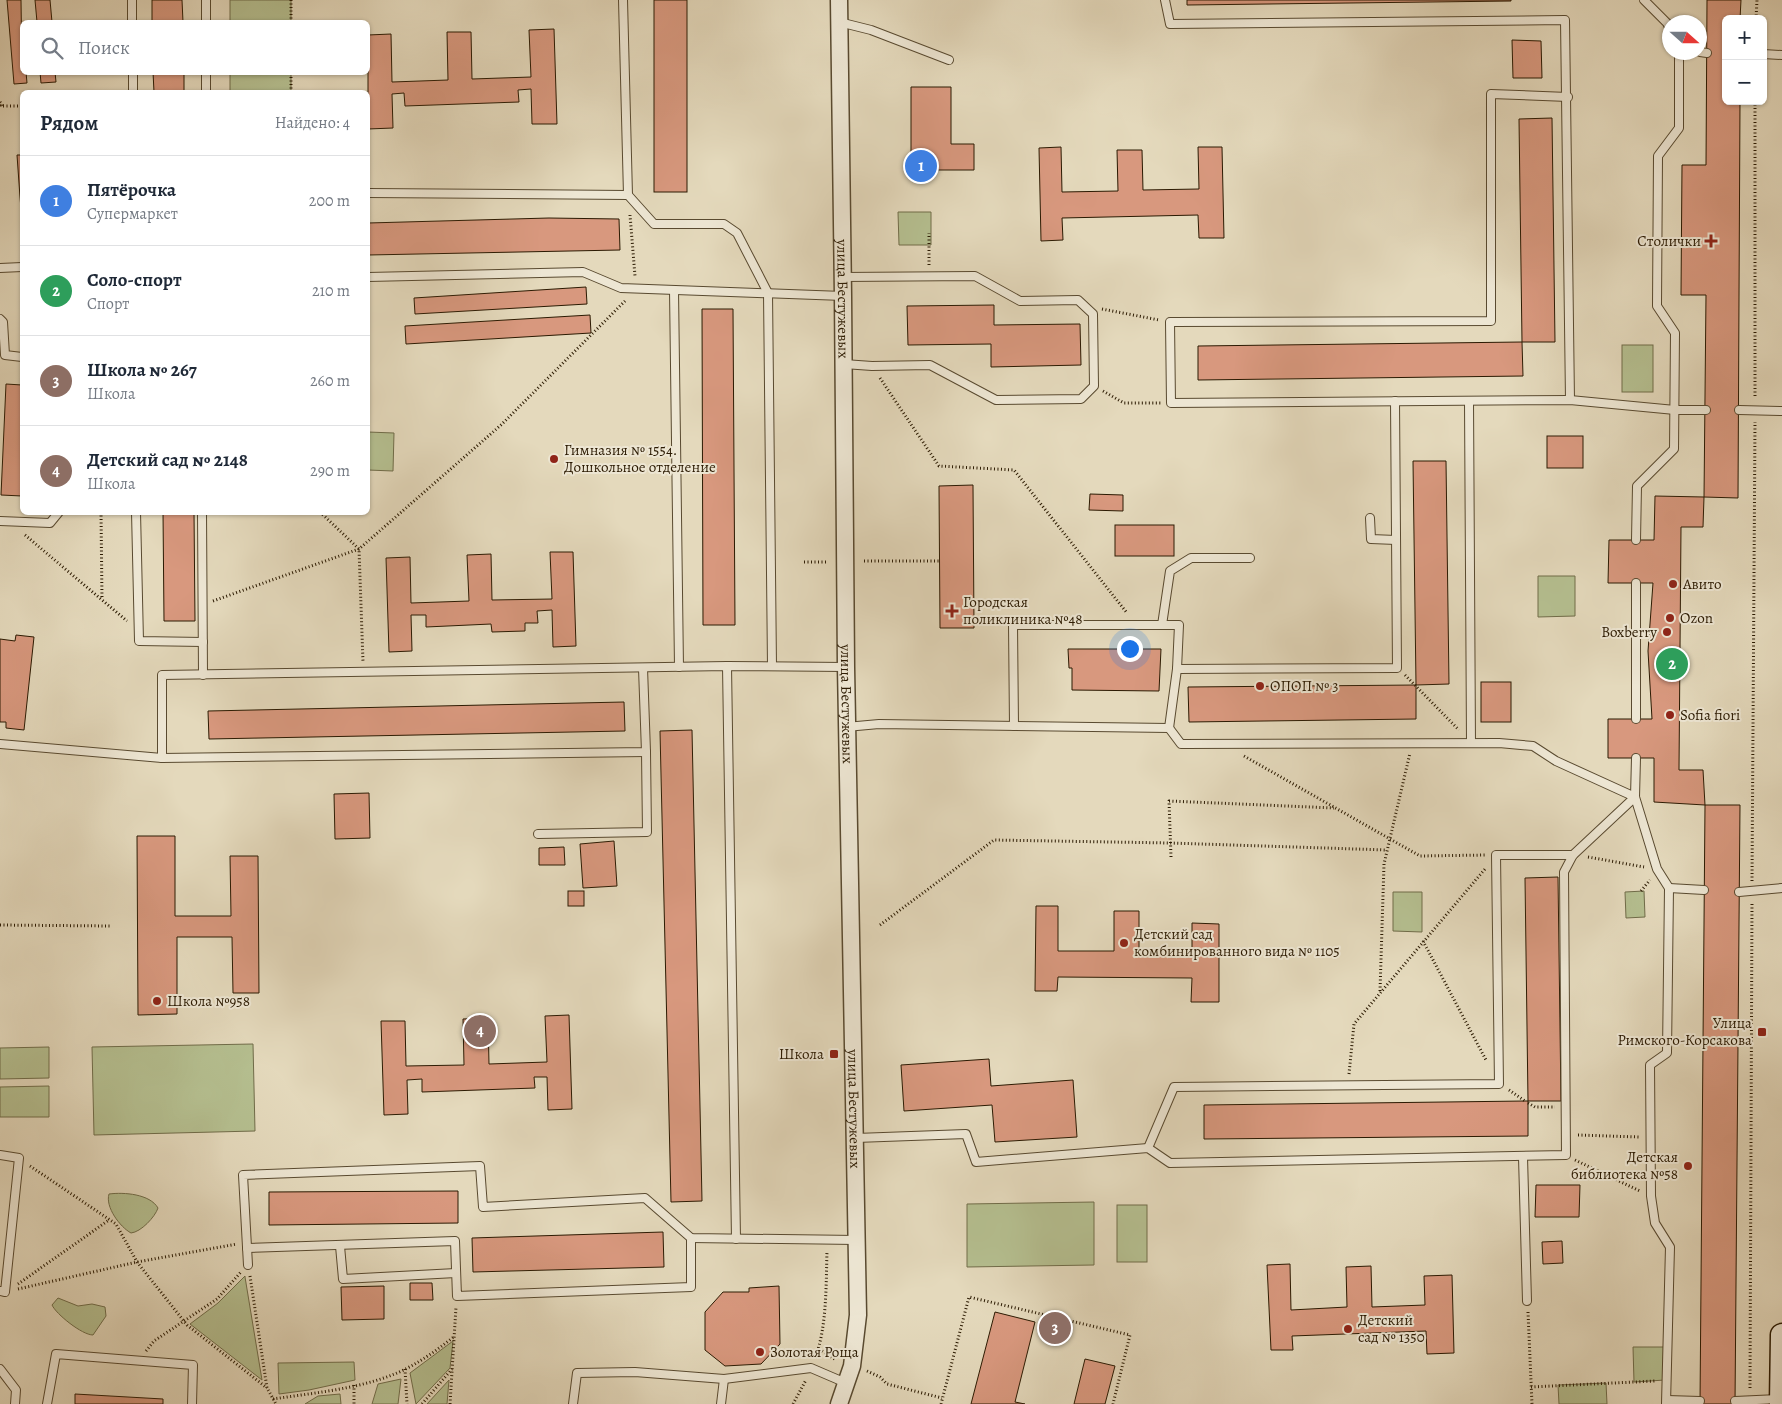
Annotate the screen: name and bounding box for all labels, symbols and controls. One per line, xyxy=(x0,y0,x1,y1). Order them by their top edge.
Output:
north arrow xyxy=(1662,15,1707,60)
map controls xyxy=(1722,15,1767,105)
button: + xyxy=(1722,15,1767,60)
search box xyxy=(20,20,370,75)
icon: search xyxy=(38,34,66,62)
text: Поиск xyxy=(78,35,130,61)
button: − xyxy=(1722,60,1767,105)
text: Рядом xyxy=(40,109,98,137)
text: Найдено: 4 xyxy=(275,112,350,134)
pin: 1 xyxy=(905,147,937,185)
text: Пятёрочка xyxy=(87,177,176,203)
text: 1 xyxy=(53,190,59,212)
text: 200 m xyxy=(309,190,350,212)
text: Супермаркет xyxy=(87,203,178,225)
place label: Столички xyxy=(1637,231,1701,251)
marker: Столички xyxy=(1705,235,1717,247)
street label: улица Бестужевых xyxy=(832,238,854,359)
text: Соло-спорт xyxy=(87,267,182,293)
text: 2 xyxy=(52,280,60,302)
text: 210 m xyxy=(312,280,350,302)
text: Спорт xyxy=(87,293,129,315)
text: Школа № 267 xyxy=(87,357,197,383)
text: 3 xyxy=(53,370,59,392)
text: 260 m xyxy=(310,370,350,392)
text: Школа xyxy=(87,383,135,405)
place label: Гимназия № 1554. Дошкольное отделение xyxy=(564,440,716,477)
text: Детский сад № 2148 xyxy=(87,447,248,473)
marker: Гимназия № 1554. Дошкольное отделение xyxy=(548,453,560,465)
text: 4 xyxy=(52,460,60,482)
text: 290 m xyxy=(310,460,350,482)
text: Школа xyxy=(87,473,135,495)
place label: Авито xyxy=(1682,574,1722,594)
marker: Авито xyxy=(1667,578,1679,590)
place label: Городская поликлиника №48 xyxy=(963,592,1083,629)
marker: Городская поликлиника №48 xyxy=(945,604,959,618)
place label: Ozon xyxy=(1680,608,1713,628)
marker: Ozon xyxy=(1664,612,1676,624)
place label: Boxberry xyxy=(1601,622,1657,642)
marker: Boxberry xyxy=(1661,626,1673,638)
your location xyxy=(1117,636,1143,662)
street label: улица Бестужевых xyxy=(836,643,858,764)
pin: 2 xyxy=(1656,645,1688,683)
place label: ОПОП № 3 xyxy=(1270,676,1339,696)
marker: ОПОП № 3 xyxy=(1254,680,1266,692)
place label: Sofia fiori xyxy=(1680,705,1740,725)
marker: Sofia fiori xyxy=(1664,709,1676,721)
place label: Детский сад комбинированного вида № 1105 xyxy=(1134,924,1340,961)
marker: Детский сад комбинированного вида № 1105 xyxy=(1118,937,1130,949)
place label: Школа №958 xyxy=(167,991,250,1011)
marker: Школа №958 xyxy=(151,995,163,1007)
pin: 4 xyxy=(464,1012,496,1050)
place label: Улица Римского-Корсакова xyxy=(1617,1013,1752,1050)
marker: Улица Римского-Корсакова xyxy=(1756,1026,1768,1038)
place label: Школа xyxy=(779,1044,824,1064)
marker: Школа xyxy=(828,1048,840,1060)
street label: улица Бестужевых xyxy=(843,1048,865,1169)
place label: Детская библиотека №58 xyxy=(1571,1147,1678,1184)
marker: Детская библиотека №58 xyxy=(1682,1160,1694,1172)
pin: 3 xyxy=(1039,1309,1071,1347)
place label: Детский сад № 1350 xyxy=(1358,1310,1425,1347)
marker: Детский сад № 1350 xyxy=(1342,1323,1354,1335)
place label: Золотая Роща xyxy=(770,1342,859,1362)
marker: Золотая Роща xyxy=(754,1346,766,1358)

